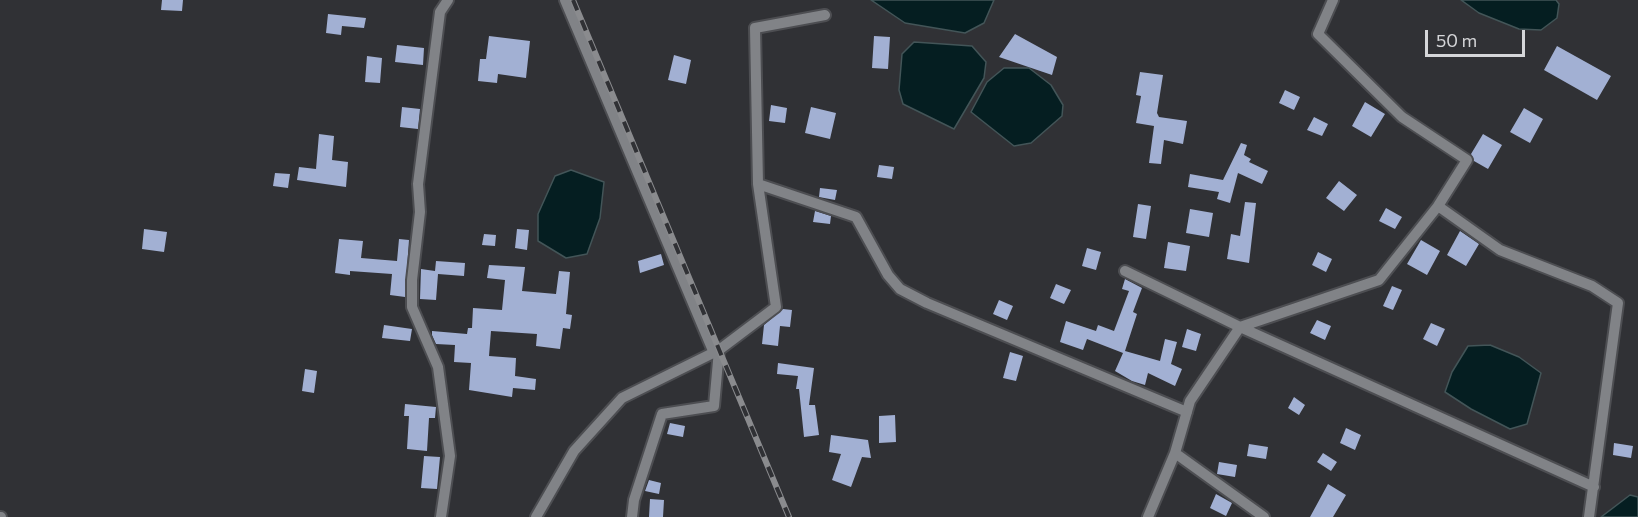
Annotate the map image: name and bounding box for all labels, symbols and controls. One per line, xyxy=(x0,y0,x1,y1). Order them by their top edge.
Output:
scale bar xyxy=(1428,18,1528,56)
text: 50 m xyxy=(1436,29,1477,51)

